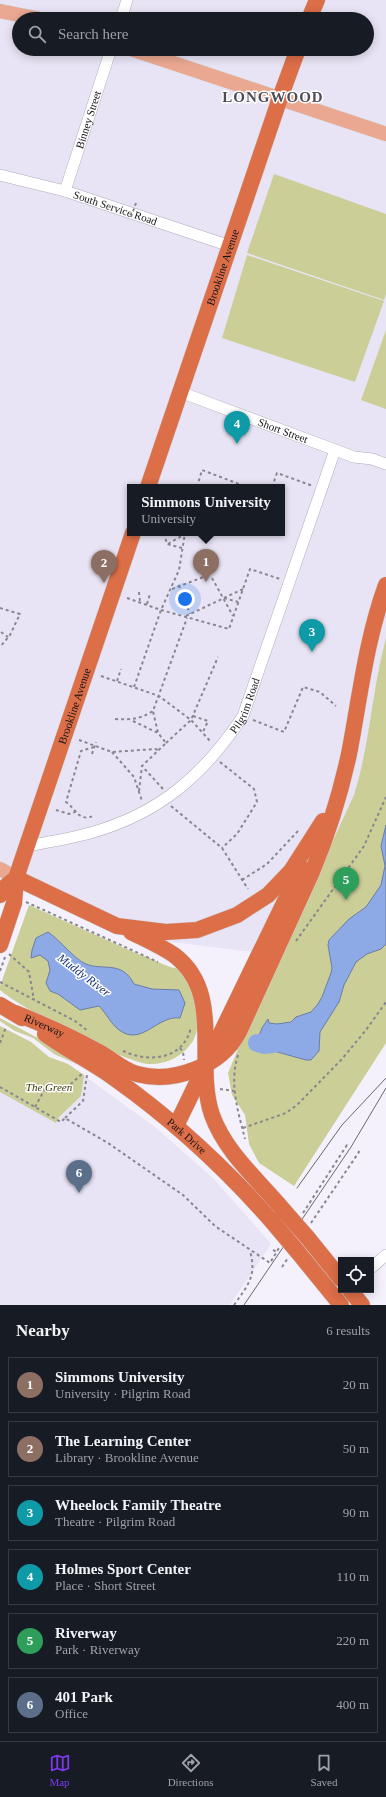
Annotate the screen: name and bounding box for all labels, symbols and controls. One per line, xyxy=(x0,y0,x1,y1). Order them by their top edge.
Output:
search box xyxy=(12,12,374,56)
icon: search xyxy=(26,23,48,45)
text: Search here xyxy=(58,26,128,42)
street label: Binney Street xyxy=(73,89,103,150)
district label: LONGWOOD xyxy=(222,89,324,105)
street label: South Service Road xyxy=(72,188,159,227)
street label: Brookline Avenue xyxy=(204,228,241,307)
pin: 4 xyxy=(224,411,250,444)
street label: Short Street xyxy=(256,416,310,445)
popup xyxy=(127,484,285,536)
text: Simmons University xyxy=(141,494,271,510)
text: University xyxy=(141,511,196,526)
pin: 1 xyxy=(193,549,219,582)
pin: 2 xyxy=(91,550,117,583)
your location xyxy=(175,589,195,609)
pin: 3 xyxy=(299,619,325,652)
street label: Brookline Avenue xyxy=(56,666,93,746)
street label: Pilgrim Road xyxy=(227,676,262,735)
pin: 5 xyxy=(333,867,359,900)
water label: Muddy River xyxy=(54,950,113,1000)
street label: Riverway xyxy=(23,1011,67,1040)
park label: The Green xyxy=(26,1081,73,1093)
street label: Park Drive xyxy=(165,1116,209,1156)
pin: 6 xyxy=(66,1160,92,1193)
map controls xyxy=(338,1257,374,1293)
button: locate xyxy=(338,1257,374,1293)
text: Nearby xyxy=(16,1321,70,1340)
text: 6 results xyxy=(326,1323,370,1338)
text: Simmons University xyxy=(55,1369,185,1385)
text: 1 xyxy=(27,1377,33,1392)
text: 20 m xyxy=(343,1377,369,1392)
text: University · Pilgrim Road xyxy=(55,1386,190,1401)
text: The Learning Center xyxy=(55,1433,191,1449)
text: 2 xyxy=(27,1441,33,1456)
text: 50 m xyxy=(343,1441,369,1456)
text: Library · Brookline Avenue xyxy=(55,1450,199,1465)
text: Wheelock Family Theatre xyxy=(55,1497,221,1513)
text: 3 xyxy=(27,1505,33,1520)
text: 90 m xyxy=(343,1505,369,1520)
text: Theatre · Pilgrim Road xyxy=(55,1514,175,1529)
text: Holmes Sport Center xyxy=(55,1561,191,1577)
text: 4 xyxy=(27,1569,33,1584)
text: 110 m xyxy=(337,1569,369,1584)
text: Place · Short Street xyxy=(55,1578,156,1593)
text: Riverway xyxy=(55,1625,117,1641)
text: 5 xyxy=(27,1633,33,1648)
text: 220 m xyxy=(336,1633,369,1648)
text: Park · Riverway xyxy=(55,1642,140,1657)
text: 401 Park xyxy=(55,1689,113,1705)
text: 6 xyxy=(27,1697,33,1712)
text: 400 m xyxy=(336,1697,369,1712)
text: Office xyxy=(55,1706,88,1721)
tab: Map xyxy=(49,1752,71,1788)
tab: Directions xyxy=(168,1752,213,1788)
tab: Saved xyxy=(311,1752,337,1788)

